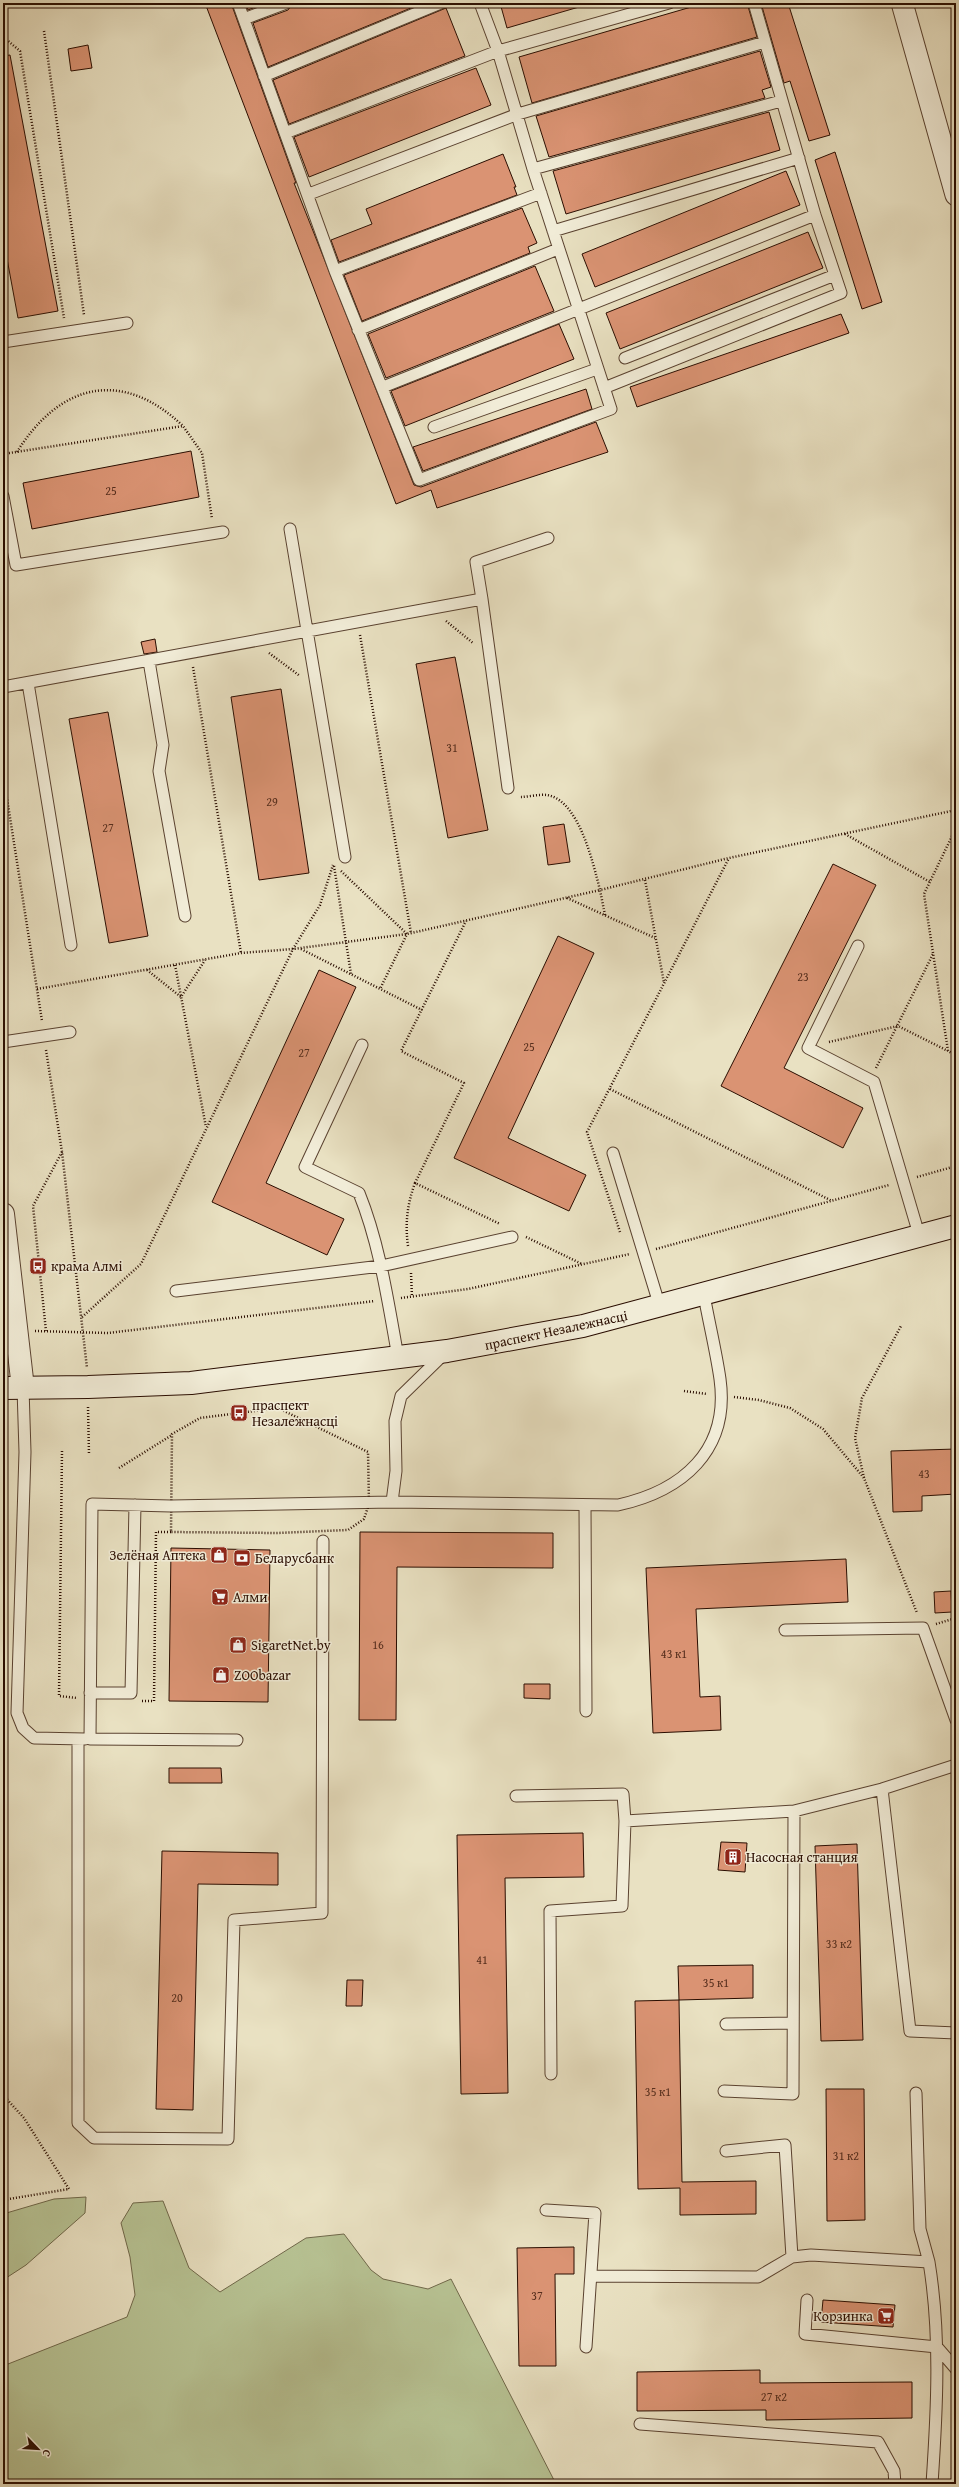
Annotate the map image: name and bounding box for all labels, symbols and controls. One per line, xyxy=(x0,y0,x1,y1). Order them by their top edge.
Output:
house number: 25 xyxy=(105,482,117,499)
house number: 31 xyxy=(446,739,458,756)
house number: 29 xyxy=(266,793,278,810)
house number: 27 xyxy=(102,819,114,836)
house number: 23 xyxy=(797,968,809,985)
house number: 25 xyxy=(523,1038,535,1055)
house number: 27 xyxy=(298,1044,310,1061)
bus stop icon: крама Алмі xyxy=(28,1256,48,1276)
place label: крама Алмі xyxy=(51,1256,122,1276)
street label: праспект Незалежнасці xyxy=(483,1305,630,1355)
place label: праспект Незалежнасці xyxy=(252,1395,338,1431)
bus stop icon: праспект Незалежнасці xyxy=(229,1403,249,1423)
house number: 43 xyxy=(918,1465,930,1482)
place label: Зелёная Аптека xyxy=(109,1545,206,1565)
shop icon: Зелёная Аптека xyxy=(209,1545,229,1565)
bank icon: Беларусбанк xyxy=(232,1548,252,1568)
place label: Беларусбанк xyxy=(255,1548,335,1568)
supermarket icon: Алми xyxy=(210,1587,230,1607)
place label: Алми xyxy=(233,1587,268,1607)
shop icon: SigaretNet.by xyxy=(228,1635,248,1655)
place label: SigaretNet.by xyxy=(251,1635,331,1655)
house number: 16 xyxy=(372,1636,384,1653)
house number: 43 к1 xyxy=(661,1645,687,1662)
shop icon: ZOObazar xyxy=(211,1665,231,1685)
place label: ZOObazar xyxy=(234,1665,291,1685)
building icon: Насосная станция xyxy=(723,1847,743,1867)
place label: Насосная станция xyxy=(746,1847,858,1867)
house number: 33 к2 xyxy=(826,1935,852,1952)
house number: 41 xyxy=(476,1951,488,1968)
house number: 35 к1 xyxy=(703,1974,729,1991)
house number: 20 xyxy=(171,1989,183,2006)
house number: 35 к1 xyxy=(645,2083,671,2100)
house number: 31 к2 xyxy=(833,2147,859,2164)
house number: 37 xyxy=(531,2287,543,2304)
place label: Корзинка xyxy=(813,2306,873,2326)
supermarket icon: Корзинка xyxy=(876,2306,896,2326)
house number: 27 к2 xyxy=(761,2388,787,2405)
north arrow xyxy=(18,2429,58,2469)
text: С xyxy=(38,2447,56,2459)

